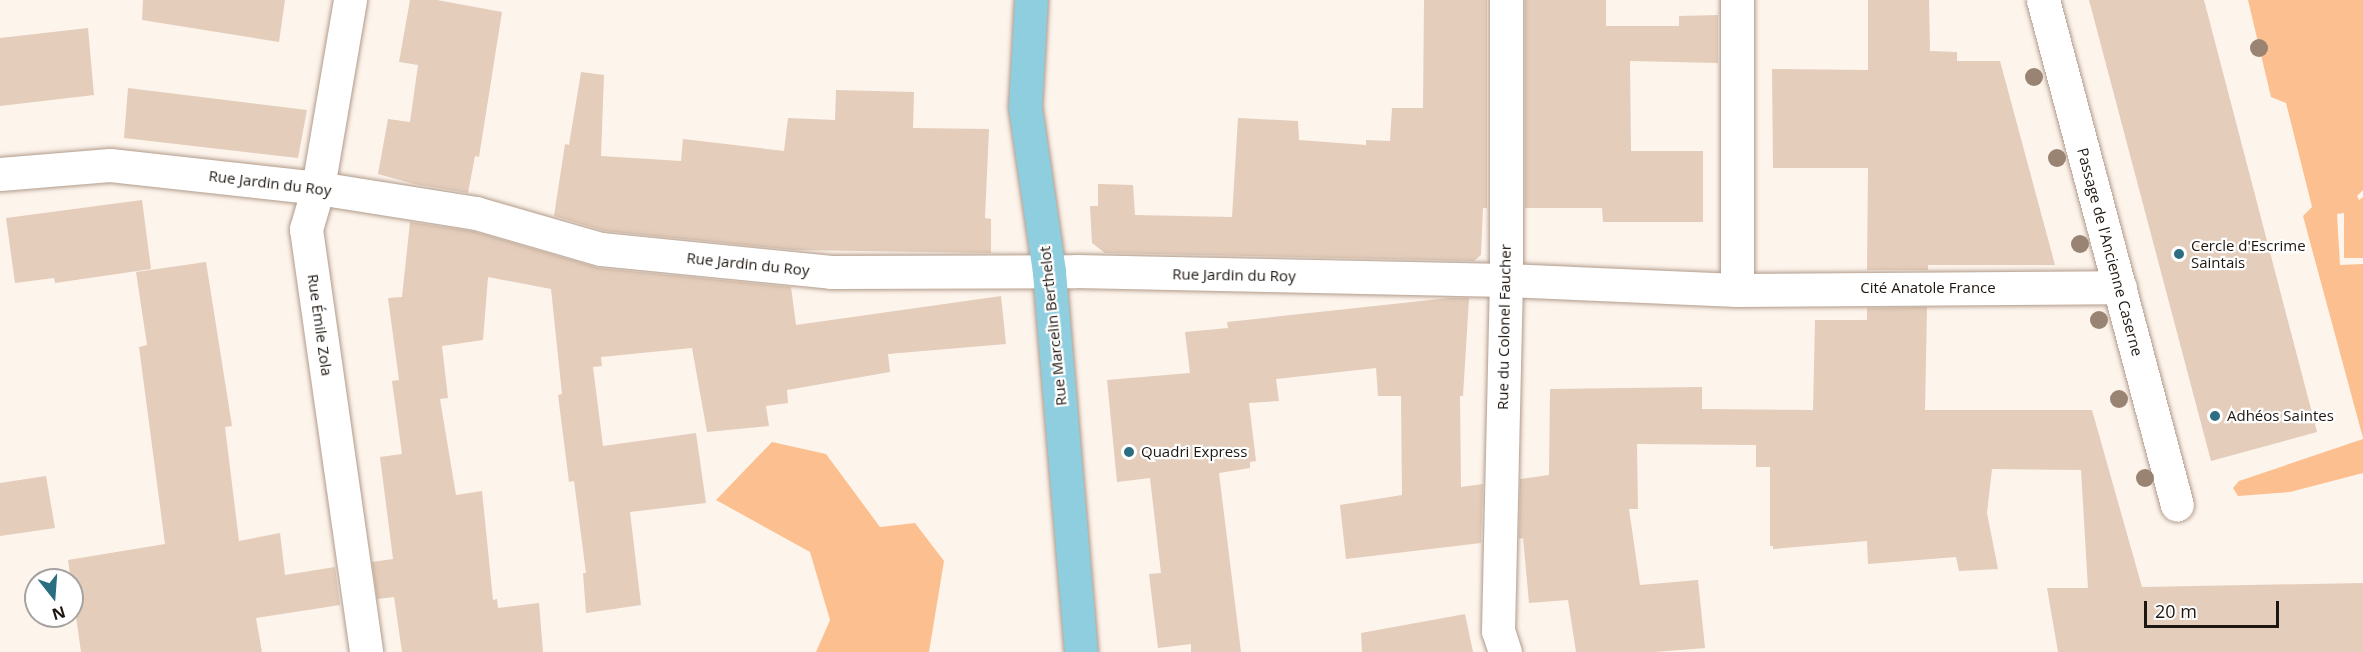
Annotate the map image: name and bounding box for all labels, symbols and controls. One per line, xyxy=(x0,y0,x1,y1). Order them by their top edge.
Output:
street label: Passage de l'Ancienne Caserne xyxy=(2073,146,2147,358)
street label: Rue Jardin du Roy xyxy=(208,167,332,199)
place label: Cercle d'Escrime Saintais xyxy=(2191,236,2306,271)
street label: Rue du Colonel Faucher xyxy=(1494,244,1514,410)
street label: Rue Marcelin Berthelot xyxy=(1036,245,1070,407)
marker: Cercle d'Escrime Saintais xyxy=(2172,247,2186,261)
street label: Rue Jardin du Roy xyxy=(686,249,810,279)
street label: Rue Jardin du Roy xyxy=(1172,265,1296,285)
street label: Rue Émile Zola xyxy=(304,273,336,377)
street label: Cité Anatole France xyxy=(1860,279,1996,297)
place label: Adhéos Saintes xyxy=(2227,407,2334,425)
marker: Adhéos Saintes xyxy=(2208,409,2222,423)
place label: Quadri Express xyxy=(1141,443,1247,461)
marker: Quadri Express xyxy=(1122,445,1136,459)
north arrow xyxy=(24,568,84,628)
scale bar xyxy=(2147,589,2282,627)
text: 20 m xyxy=(2155,599,2197,623)
text: N xyxy=(49,601,68,626)

